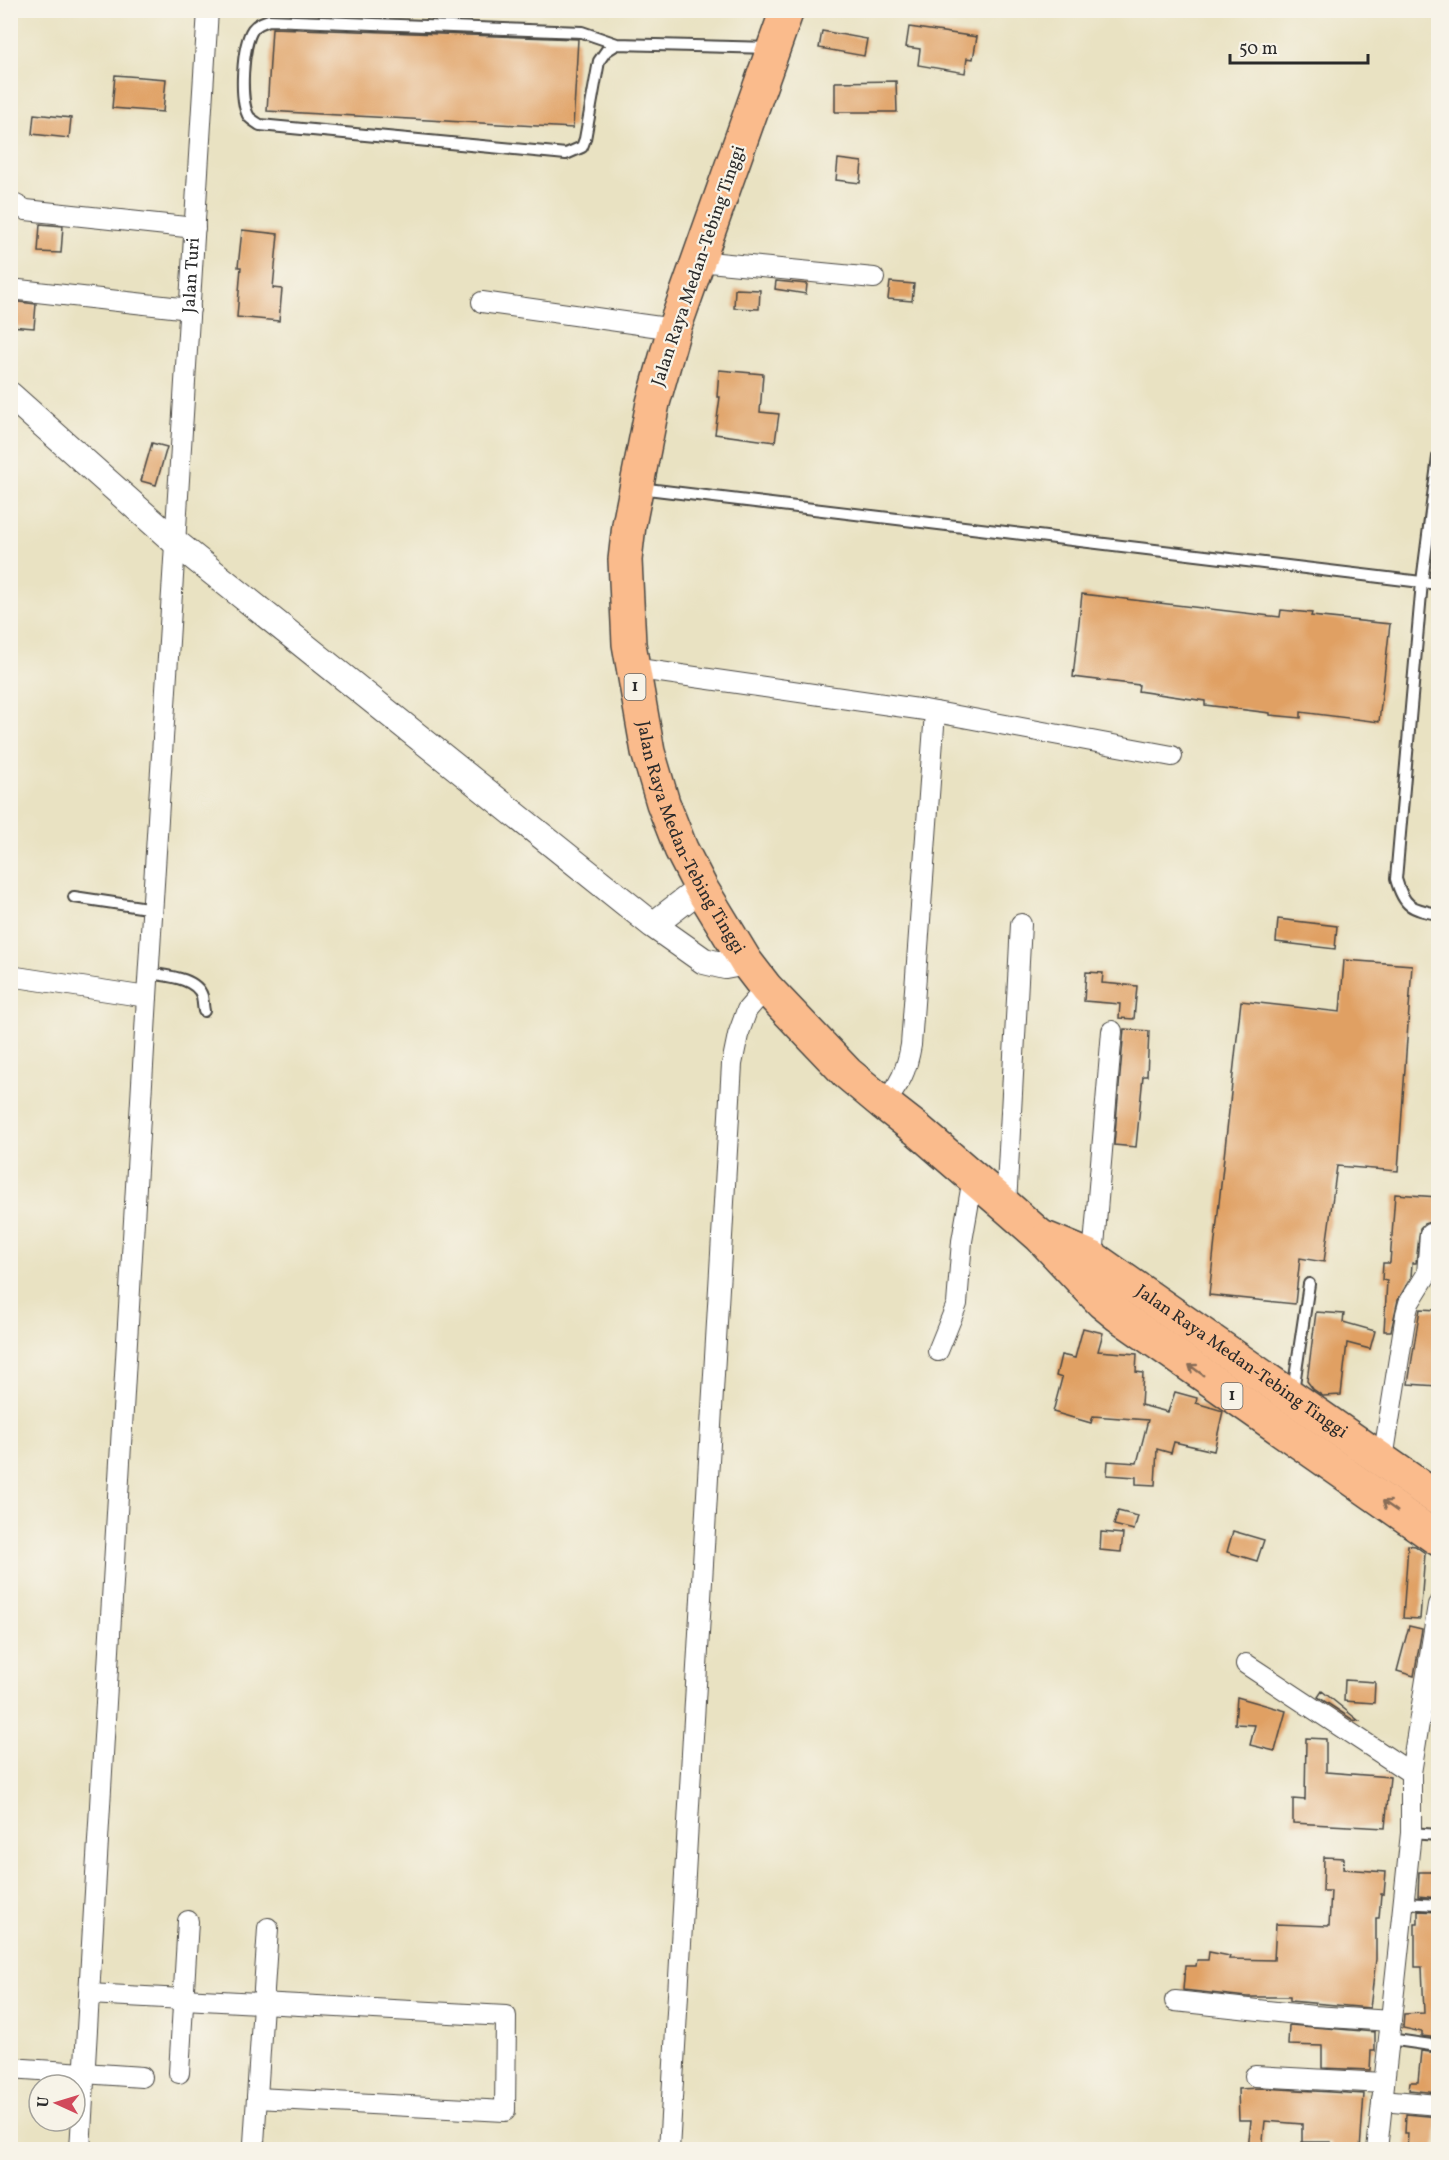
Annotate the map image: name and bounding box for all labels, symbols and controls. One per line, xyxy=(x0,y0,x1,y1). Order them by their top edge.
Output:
scale bar xyxy=(1230,27,1368,65)
text: 50 m xyxy=(1239,37,1278,62)
street label: Jalan Raya Medan-Tebing Tinggi xyxy=(646,142,752,390)
street label: Jalan Turi xyxy=(177,237,206,314)
road number: 1 xyxy=(624,674,646,700)
street label: Jalan Raya Medan-Tebing Tinggi xyxy=(630,719,751,959)
street label: Jalan Raya Medan-Tebing Tinggi xyxy=(1131,1279,1353,1445)
one-way arrow xyxy=(1189,1364,1205,1377)
road number: 1 xyxy=(1222,1383,1242,1409)
one-way arrow xyxy=(1383,1500,1399,1512)
north arrow xyxy=(27,2073,87,2133)
text: U xyxy=(33,2096,55,2108)

